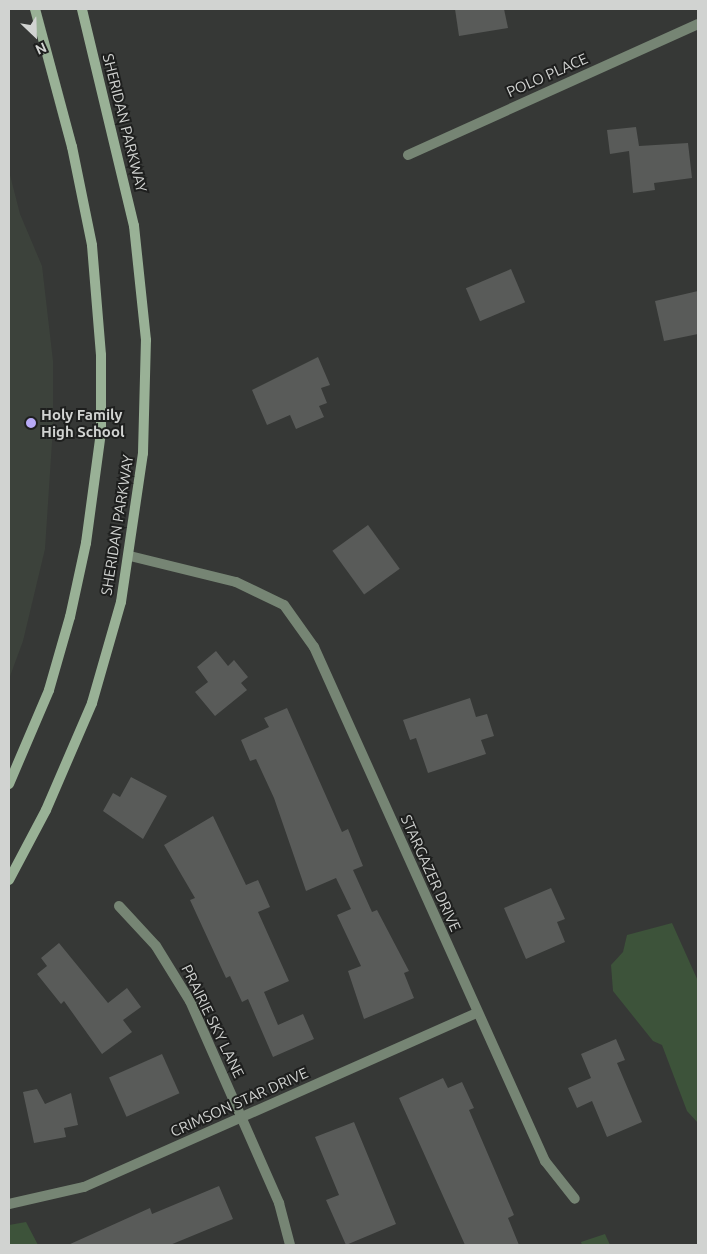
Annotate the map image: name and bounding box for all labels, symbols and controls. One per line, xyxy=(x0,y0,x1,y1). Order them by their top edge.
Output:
north arrow xyxy=(10,10,60,60)
text: N xyxy=(33,39,49,58)
street label: POLO PLACE xyxy=(504,49,590,101)
street label: SHERIDAN PARKWAY xyxy=(99,52,151,194)
place label: Holy Family High School xyxy=(41,405,124,440)
marker: Holy Family High School xyxy=(25,417,37,429)
street label: SHERIDAN PARKWAY xyxy=(97,453,137,597)
street label: STARGAZER DRIVE xyxy=(397,812,465,934)
street label: PRAIRIE SKY LANE xyxy=(178,961,248,1081)
street label: CRIMSON STAR DRIVE xyxy=(167,1064,311,1140)

